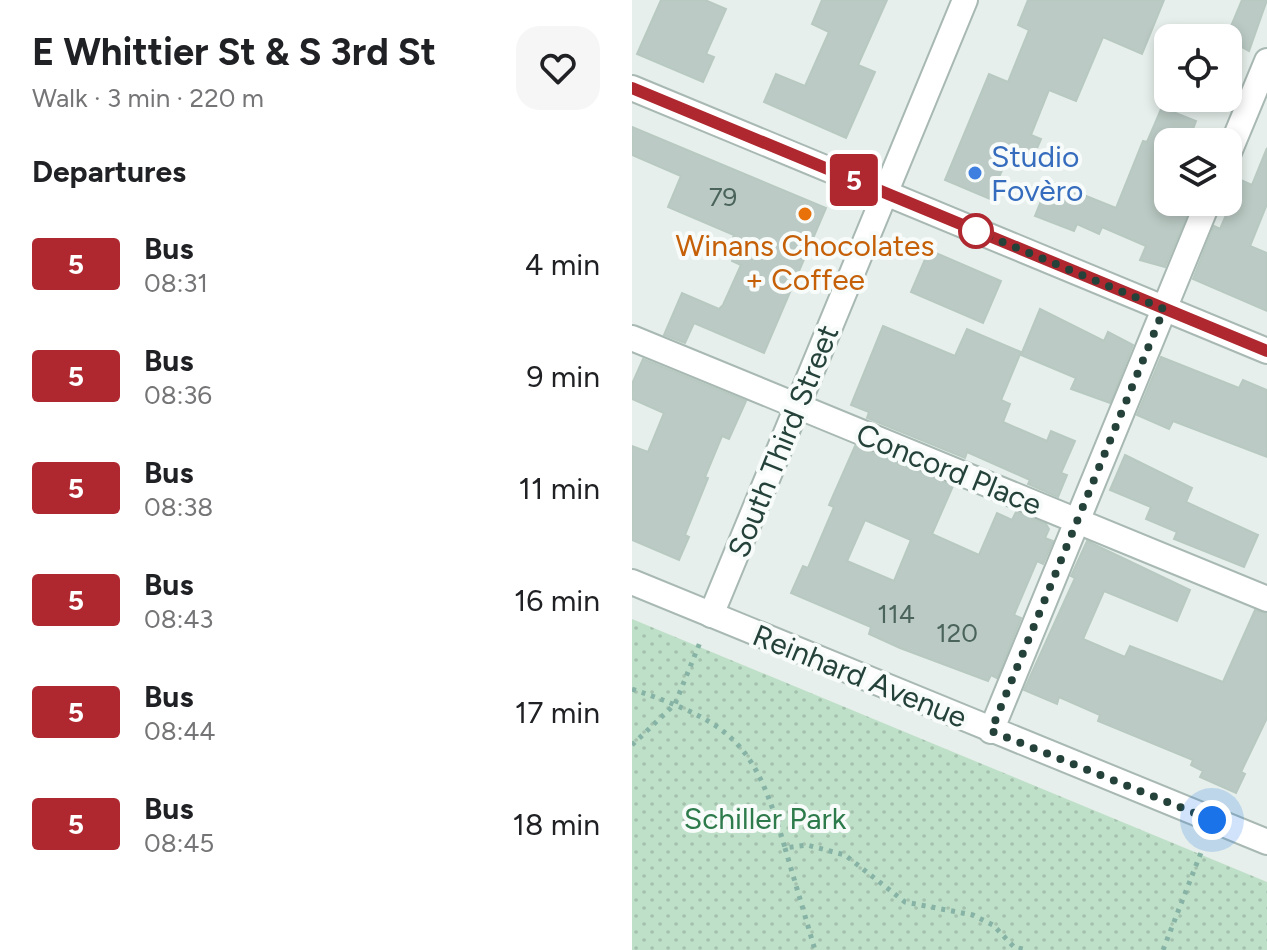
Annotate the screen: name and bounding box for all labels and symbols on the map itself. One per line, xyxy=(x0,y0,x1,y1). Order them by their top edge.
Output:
place label: Studio Fovèro xyxy=(991,138,1083,209)
line badge: 5 xyxy=(828,154,880,206)
marker: Studio Fovèro xyxy=(966,164,984,182)
house number: 79 xyxy=(709,181,737,213)
marker: Winans Chocolates + Coffee xyxy=(796,205,814,223)
unlabelled marker xyxy=(959,214,993,248)
place label: Winans Chocolates + Coffee xyxy=(676,227,934,298)
street label: South Third Street xyxy=(719,319,847,563)
street label: Concord Place xyxy=(851,415,1047,523)
house number: 114 xyxy=(877,598,915,630)
street label: Reinhard Avenue xyxy=(748,616,972,736)
house number: 120 xyxy=(936,617,978,649)
park label: Schiller Park xyxy=(684,800,847,837)
your location xyxy=(1192,800,1232,840)

